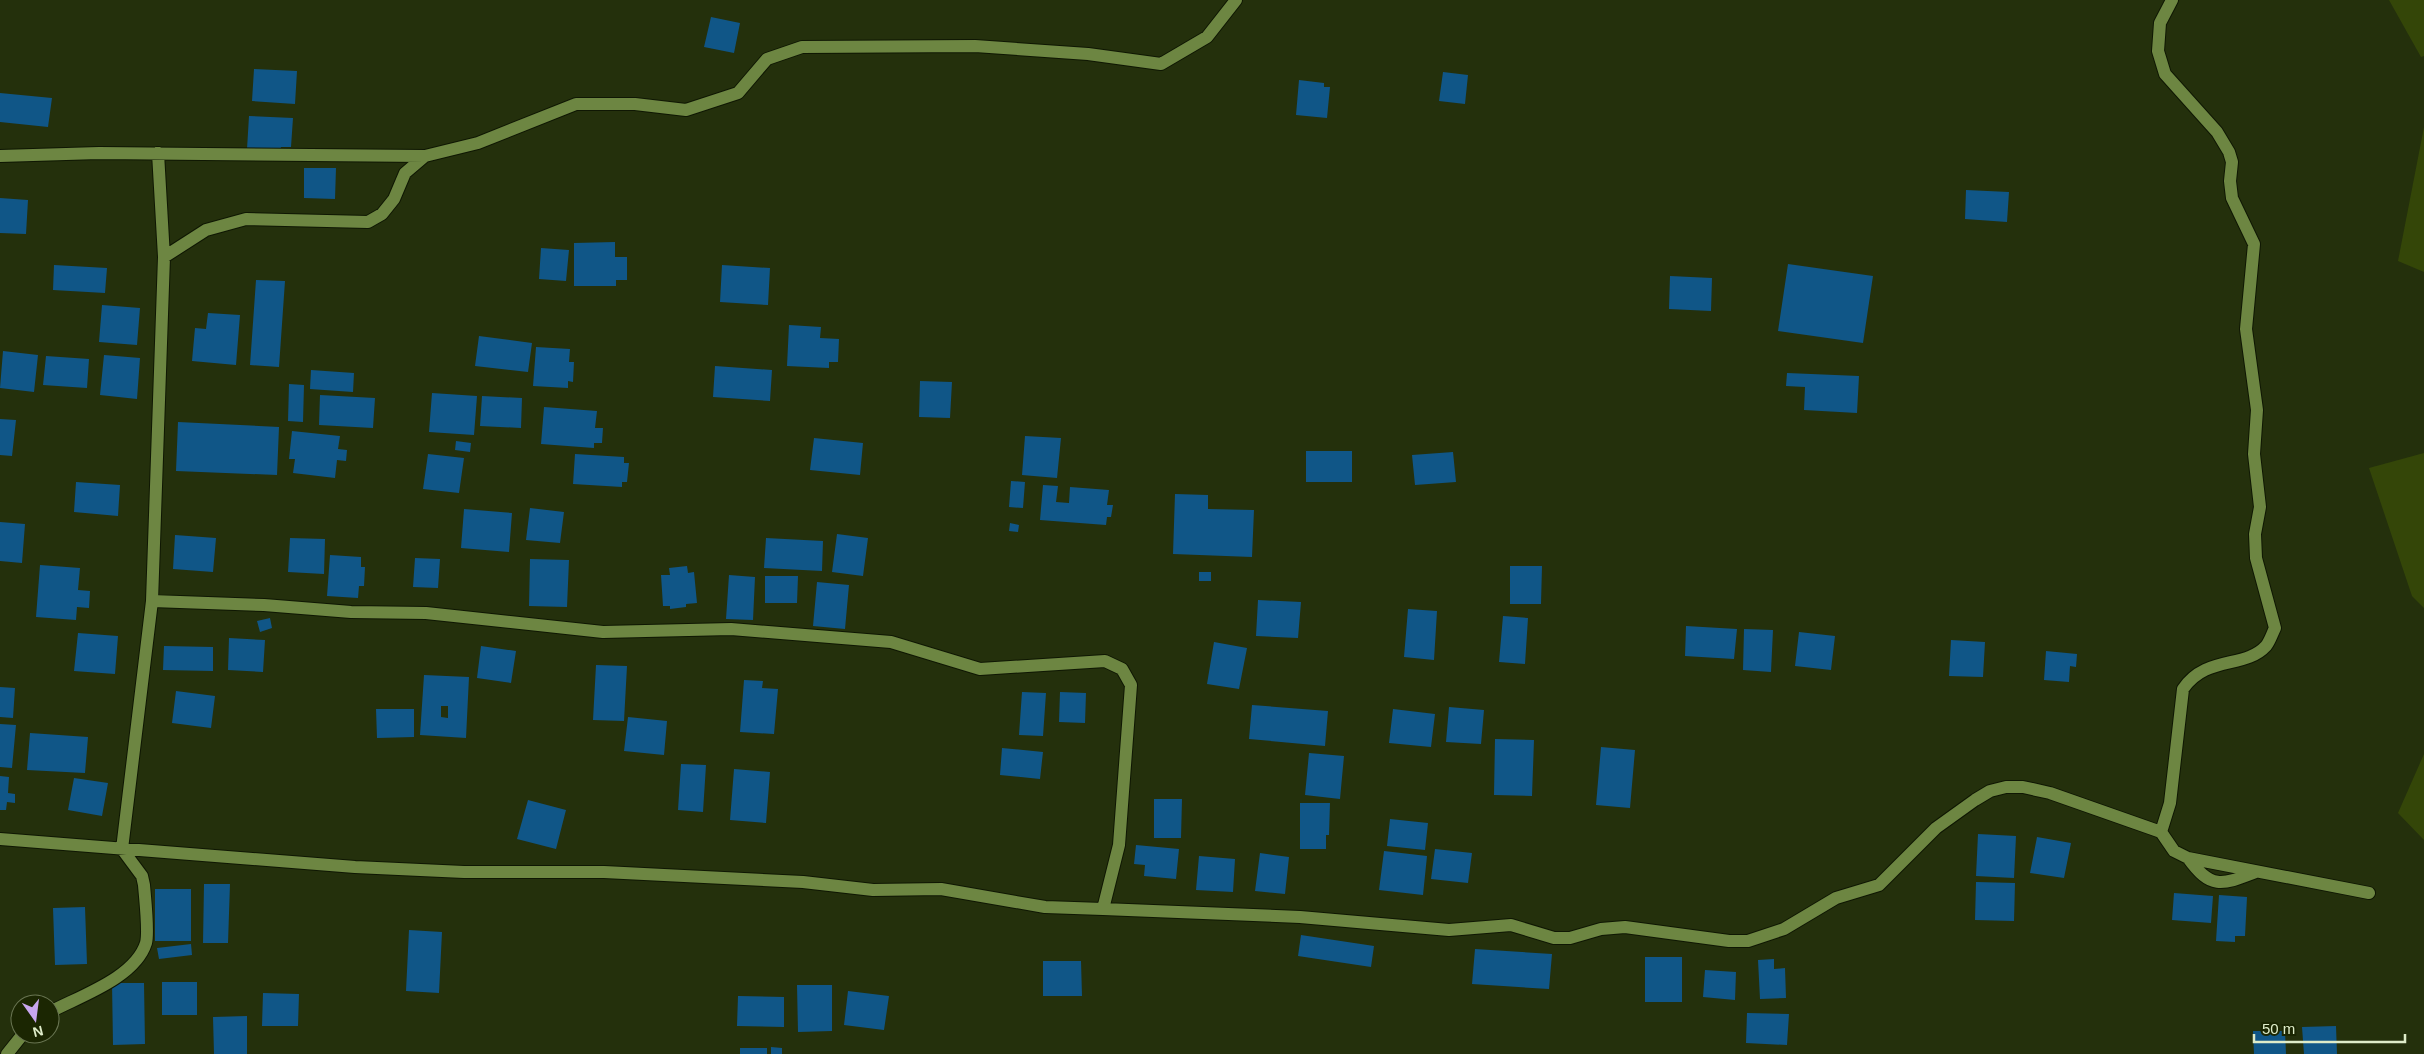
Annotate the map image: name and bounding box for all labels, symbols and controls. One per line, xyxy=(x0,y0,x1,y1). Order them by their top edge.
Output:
north arrow xyxy=(10,994,60,1044)
scale bar xyxy=(2254,1012,2405,1044)
text: 50 m xyxy=(2262,1020,2295,1037)
text: N xyxy=(31,1023,45,1041)

